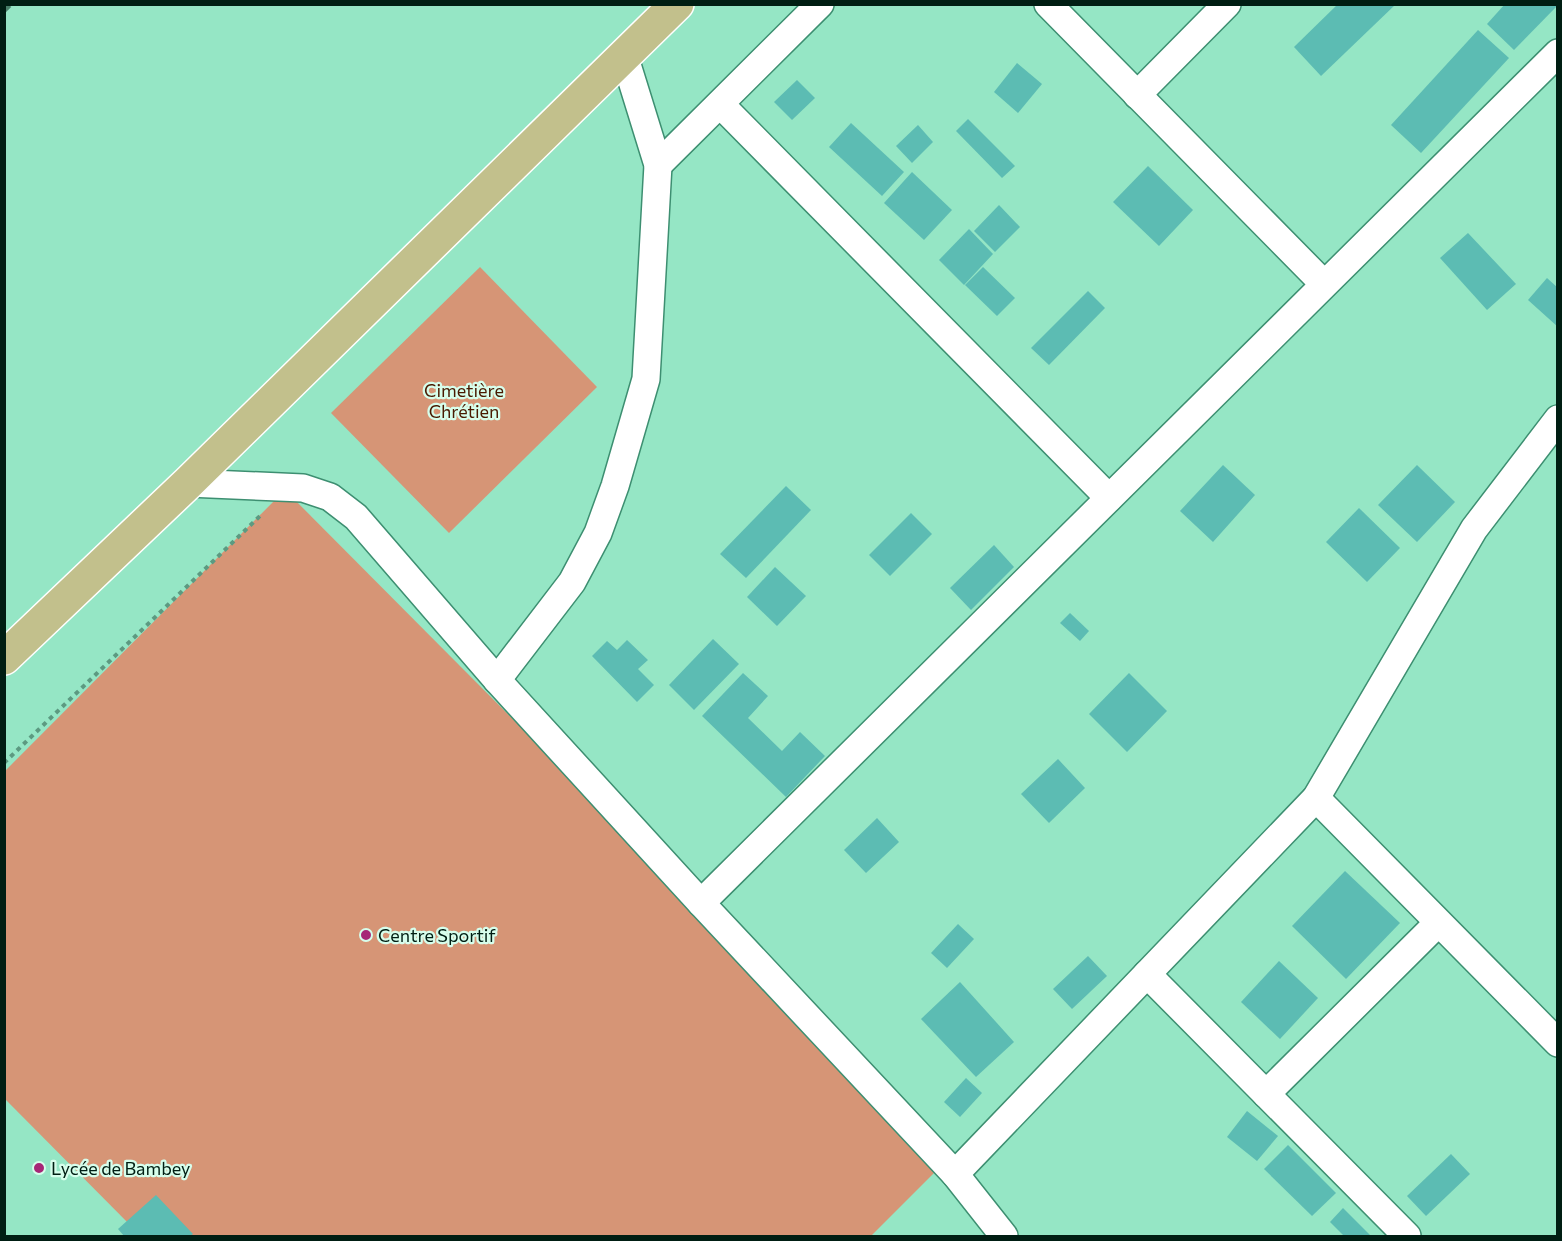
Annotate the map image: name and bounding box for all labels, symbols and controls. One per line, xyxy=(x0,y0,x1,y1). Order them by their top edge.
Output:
park label: Cimetière Chrétien xyxy=(424,379,504,422)
place label: Centre Sportif xyxy=(378,924,496,946)
marker: Centre Sportif xyxy=(359,928,373,942)
place label: Lycée de Bambey xyxy=(51,1157,190,1179)
marker: Lycée de Bambey xyxy=(32,1161,46,1175)

